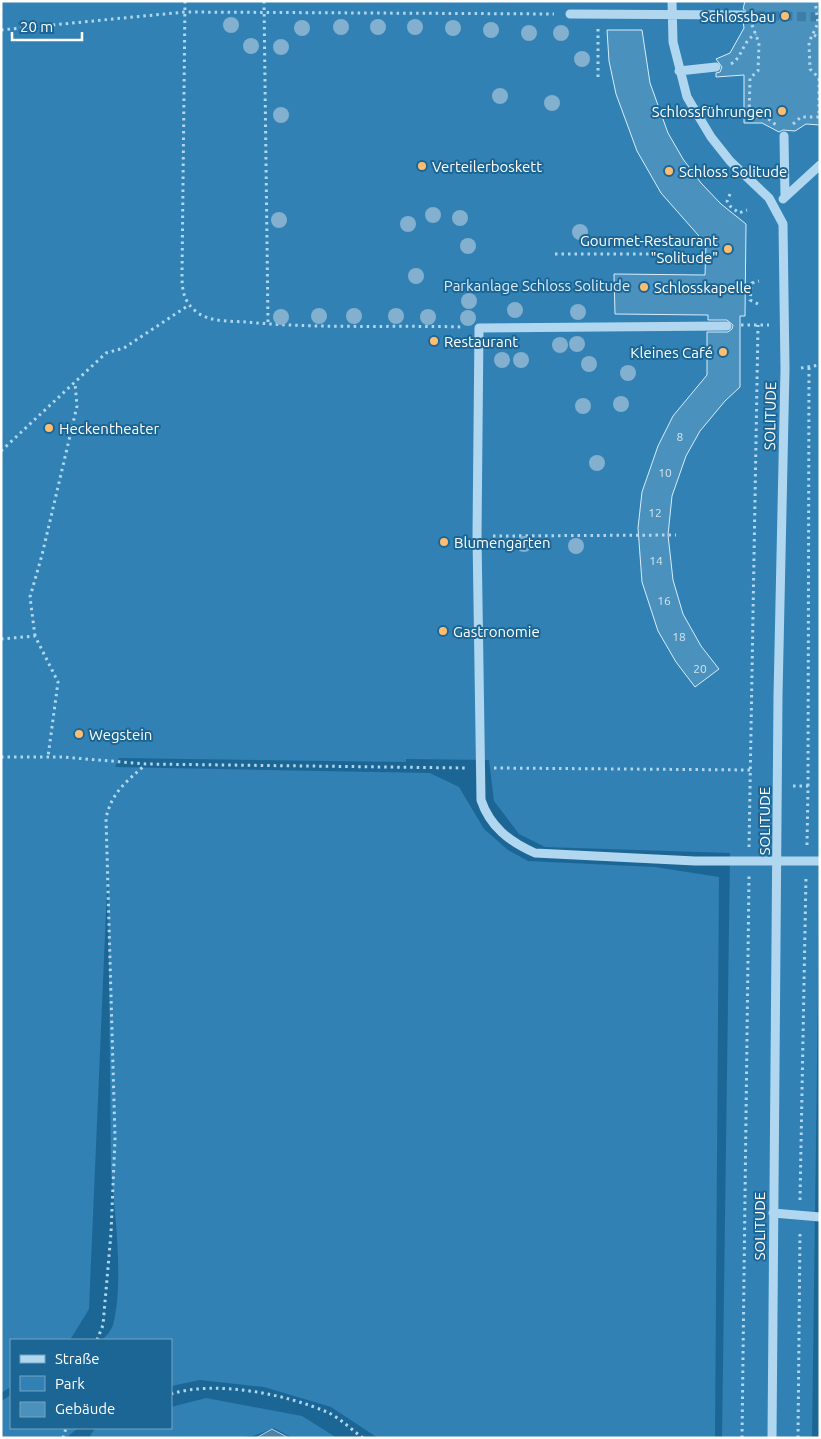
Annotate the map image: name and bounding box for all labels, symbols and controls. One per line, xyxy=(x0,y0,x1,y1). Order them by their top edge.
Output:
place label: Schlossbau xyxy=(701,8,775,25)
scale bar xyxy=(12,10,82,42)
marker: Schlossbau xyxy=(779,10,791,22)
text: 20 m xyxy=(20,18,53,35)
place label: Schlossführungen xyxy=(652,103,772,120)
marker: Schlossführungen xyxy=(776,105,788,117)
place label: Verteilerboskett xyxy=(432,158,542,175)
marker: Verteilerboskett xyxy=(416,160,428,172)
place label: Schloss Solitude xyxy=(679,163,787,180)
marker: Schloss Solitude xyxy=(663,165,675,177)
place label: Gourmet-Restaurant "Solitude" xyxy=(580,232,718,266)
marker: Gourmet-Restaurant "Solitude" xyxy=(722,243,734,255)
park label: Parkanlage Schloss Solitude xyxy=(444,277,630,294)
place label: Schlosskapelle xyxy=(654,279,752,296)
marker: Schlosskapelle xyxy=(638,281,650,293)
place label: Restaurant xyxy=(444,333,518,350)
marker: Restaurant xyxy=(428,335,440,347)
place label: Kleines Café xyxy=(630,344,713,361)
marker: Kleines Café xyxy=(717,346,729,358)
street label: SOLITUDE xyxy=(761,382,779,450)
place label: Heckentheater xyxy=(59,420,159,437)
marker: Heckentheater xyxy=(43,422,55,434)
house number: 8 xyxy=(677,430,684,443)
house number: 10 xyxy=(658,466,672,479)
house number: 12 xyxy=(648,506,662,519)
place label: Blumengarten xyxy=(454,534,551,551)
marker: Blumengarten xyxy=(438,536,450,548)
house number: 14 xyxy=(649,554,663,567)
house number: 16 xyxy=(657,594,671,607)
place label: Gastronomie xyxy=(453,623,540,640)
marker: Gastronomie xyxy=(437,625,449,637)
house number: 18 xyxy=(672,630,686,643)
house number: 20 xyxy=(693,662,707,675)
place label: Wegstein xyxy=(89,726,152,743)
marker: Wegstein xyxy=(73,728,85,740)
street label: SOLITUDE xyxy=(756,787,773,855)
street label: SOLITUDE xyxy=(751,1192,768,1260)
legend xyxy=(10,1339,172,1429)
text: Straße xyxy=(55,1350,99,1367)
text: Park xyxy=(55,1375,85,1392)
text: Gebäude xyxy=(55,1400,115,1417)

